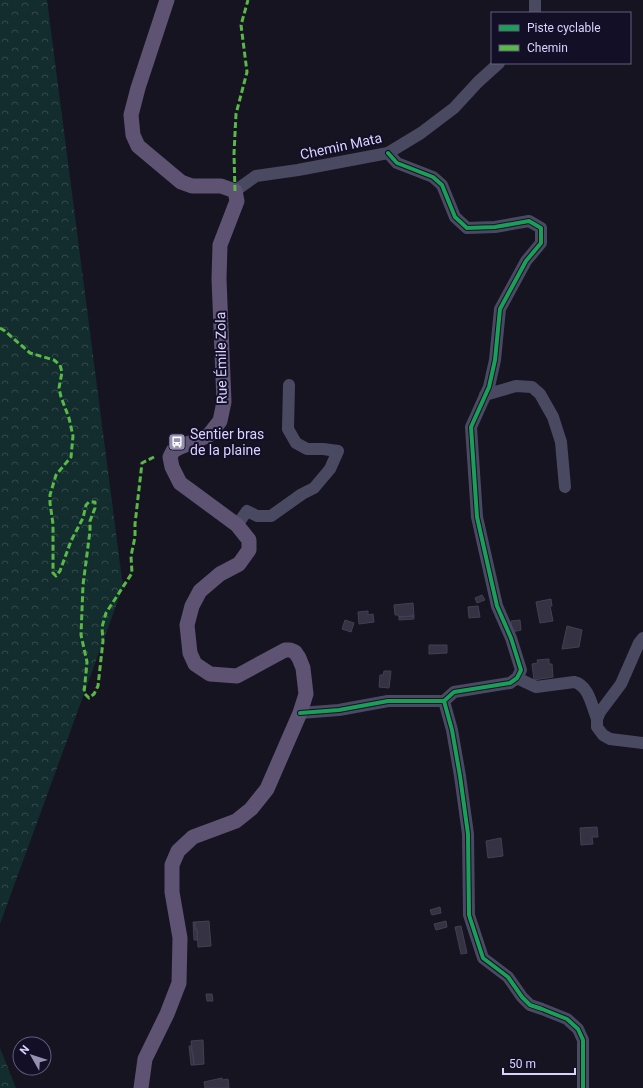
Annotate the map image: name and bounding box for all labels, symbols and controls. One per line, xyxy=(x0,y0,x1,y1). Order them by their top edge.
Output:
legend xyxy=(491,12,631,64)
text: Piste cyclable xyxy=(527,21,601,35)
text: Chemin xyxy=(527,41,568,55)
street label: Chemin Mata xyxy=(299,130,383,162)
street label: Rue Émile Zola xyxy=(211,312,230,404)
place label: Sentier bras de la plaine xyxy=(190,426,264,458)
bus stop icon: Sentier bras de la plaine xyxy=(167,432,187,452)
north arrow xyxy=(12,1036,52,1076)
text: N xyxy=(17,1043,32,1057)
scale bar xyxy=(503,1050,575,1076)
text: 50 m xyxy=(509,1057,536,1071)

